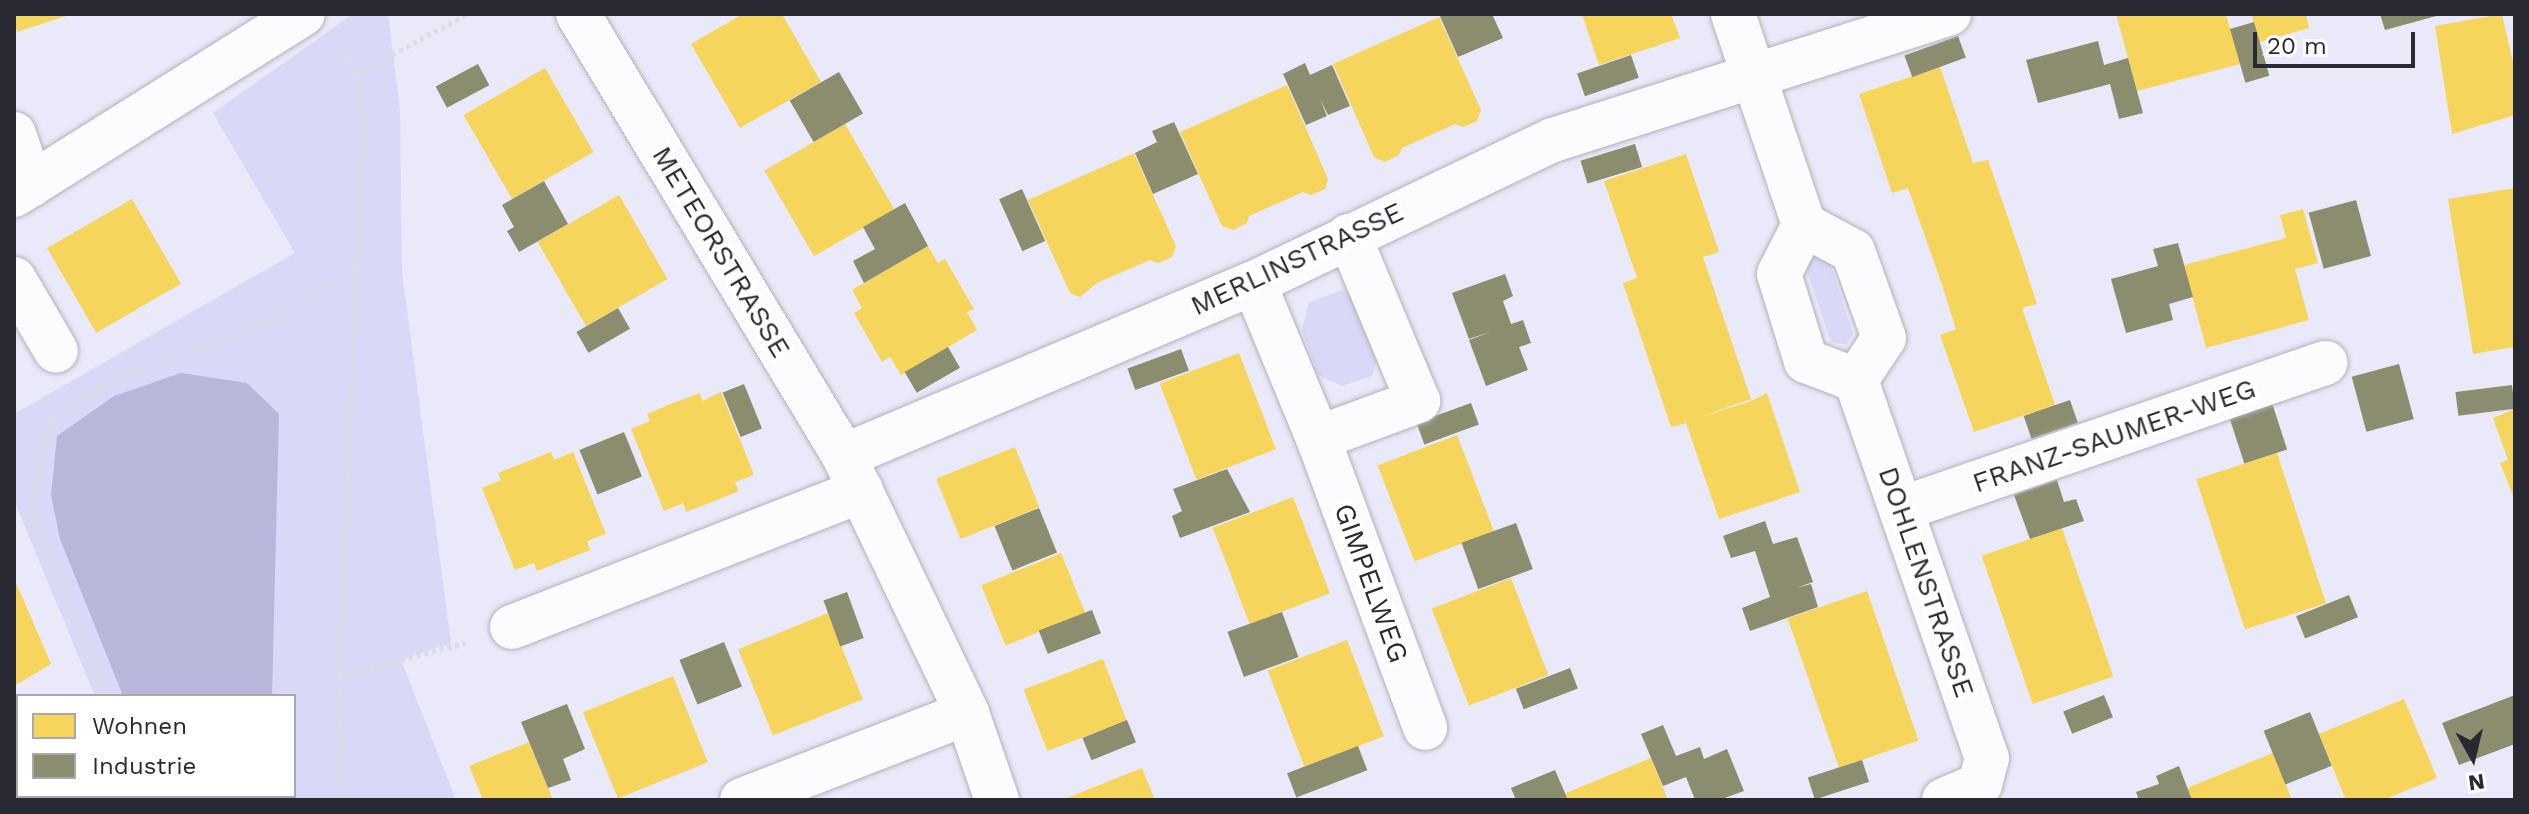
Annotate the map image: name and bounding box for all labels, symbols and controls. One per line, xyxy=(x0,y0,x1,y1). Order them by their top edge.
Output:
scale bar xyxy=(2257,16,2419,66)
text: 20 m xyxy=(2267,32,2327,60)
street label: METEORSTRASSE xyxy=(645,140,797,364)
street label: MERLINSTRASSE xyxy=(1185,195,1409,323)
street label: FRANZ-SAUMER-WEG xyxy=(1968,372,2260,500)
street label: DOHLENSTRASSE xyxy=(1871,462,1981,702)
street label: GIMPELWEG xyxy=(1327,499,1415,667)
legend xyxy=(16,694,296,798)
text: Wohnen xyxy=(92,712,187,740)
north arrow xyxy=(2433,718,2513,798)
text: Industrie xyxy=(92,752,196,780)
text: N xyxy=(2467,769,2486,796)

